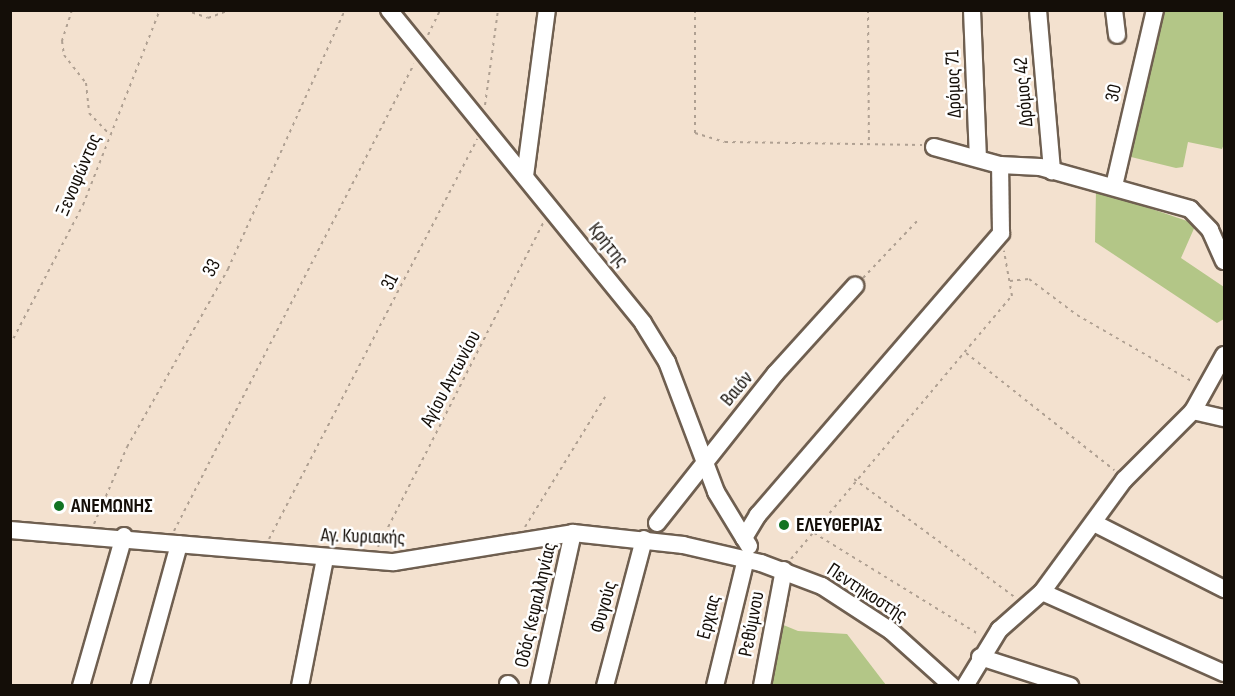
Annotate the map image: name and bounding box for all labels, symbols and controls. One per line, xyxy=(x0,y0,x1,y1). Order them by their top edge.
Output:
street label: Δρόμος 71 xyxy=(941,50,967,118)
street label: Δρόμος 42 xyxy=(1009,56,1039,128)
street label: 30 xyxy=(1100,82,1128,104)
street label: Ξενοφώντος xyxy=(51,130,107,220)
street label: Κρήτης xyxy=(583,218,633,272)
street label: 33 xyxy=(197,255,227,281)
street label: 31 xyxy=(376,270,404,294)
street label: Αγίου Αντωνίου xyxy=(416,327,486,431)
street label: Βαιόν xyxy=(716,367,758,411)
place label: ΑΝΕΜΩΝΗΣ xyxy=(71,494,153,518)
marker: ΑΝΕΜΩΝΗΣ xyxy=(52,499,66,513)
place label: ΕΛΕΥΘΕΡΙΑΣ xyxy=(796,513,882,537)
marker: ΕΛΕΥΘΕΡΙΑΣ xyxy=(777,518,791,532)
street label: Αγ. Κυριακής xyxy=(320,524,406,550)
street label: Οδός Κεφαλληνίας xyxy=(510,540,562,670)
street label: Πεντηκοστής xyxy=(822,558,912,628)
street label: Φυγούς xyxy=(586,578,622,636)
street label: Ρεθύμνου xyxy=(734,589,770,659)
street label: Ερχιας xyxy=(692,592,726,642)

